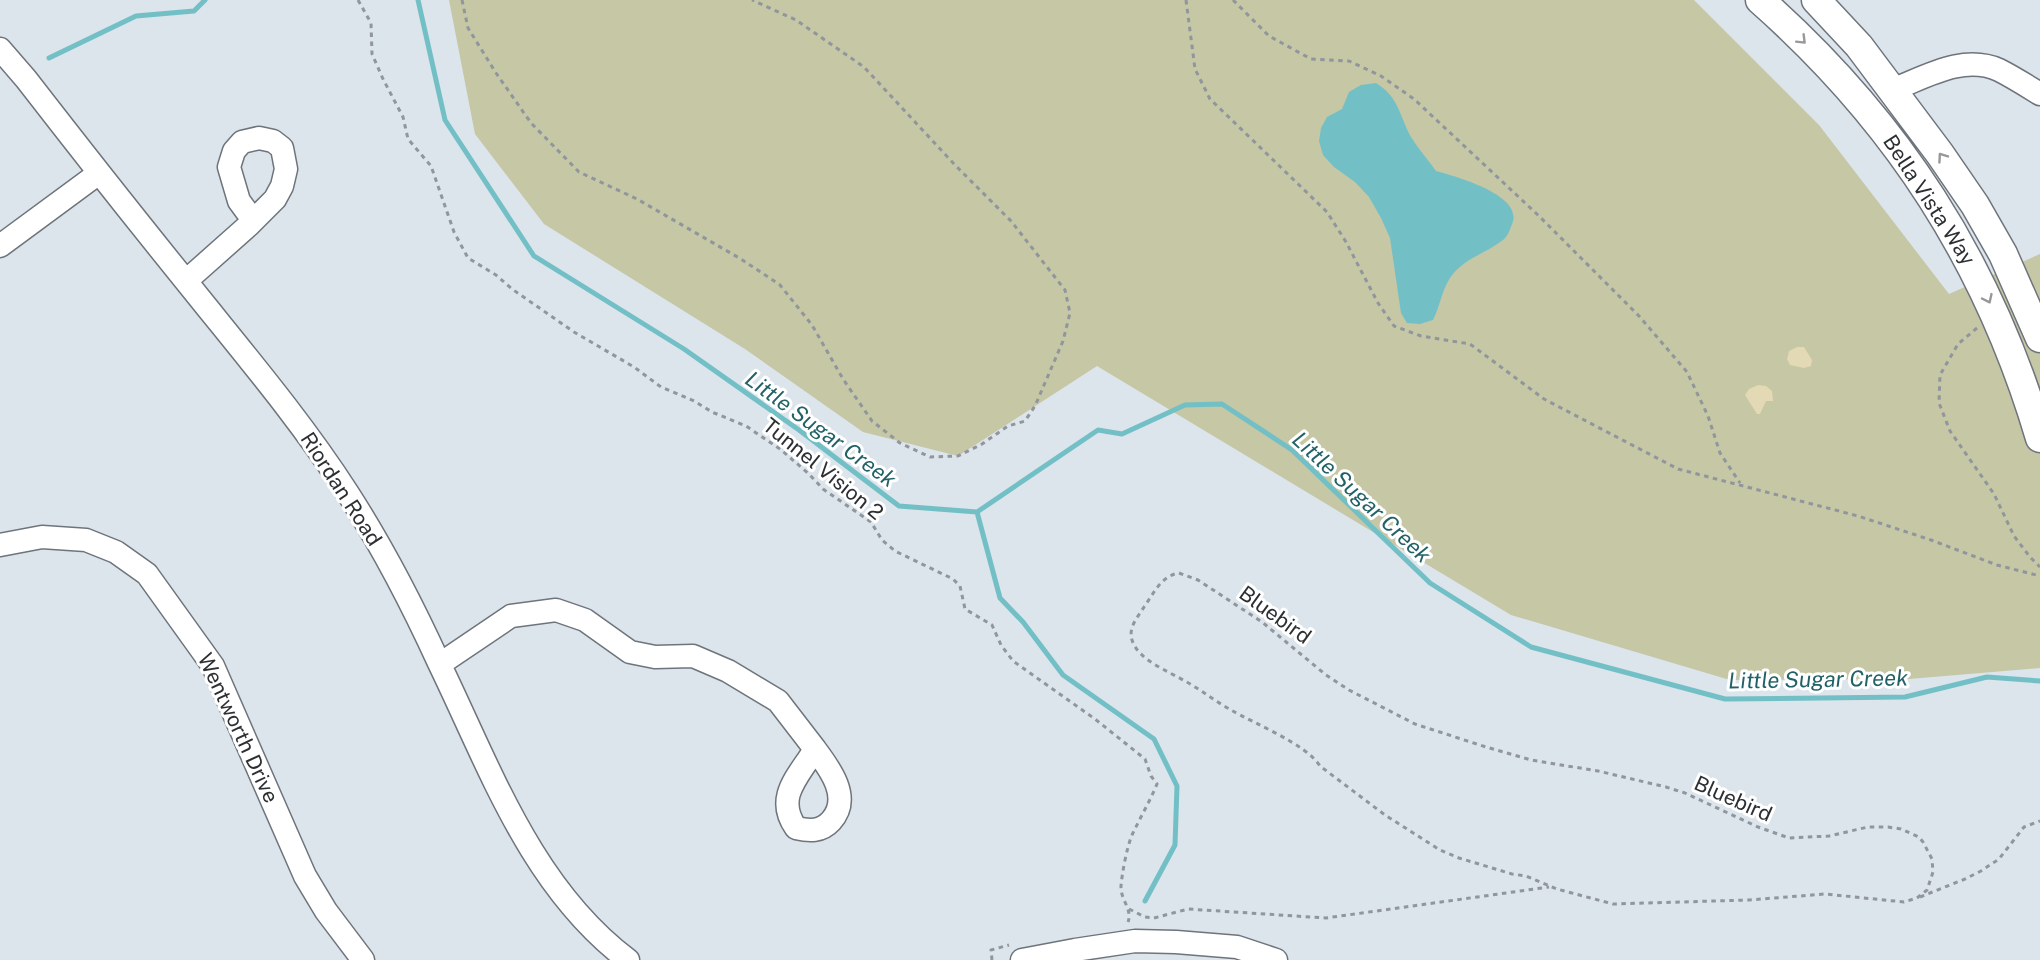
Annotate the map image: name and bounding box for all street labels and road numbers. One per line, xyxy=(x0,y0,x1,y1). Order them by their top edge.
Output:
street label: Bella Vista Way xyxy=(1878,130,1981,270)
street label: Tunnel Vision 2 xyxy=(758,412,888,525)
street label: Riordan Road xyxy=(295,427,387,550)
street label: Bluebird xyxy=(1235,580,1316,649)
street label: Wentworth Drive xyxy=(193,649,284,807)
street label: Bluebird xyxy=(1690,770,1776,827)

